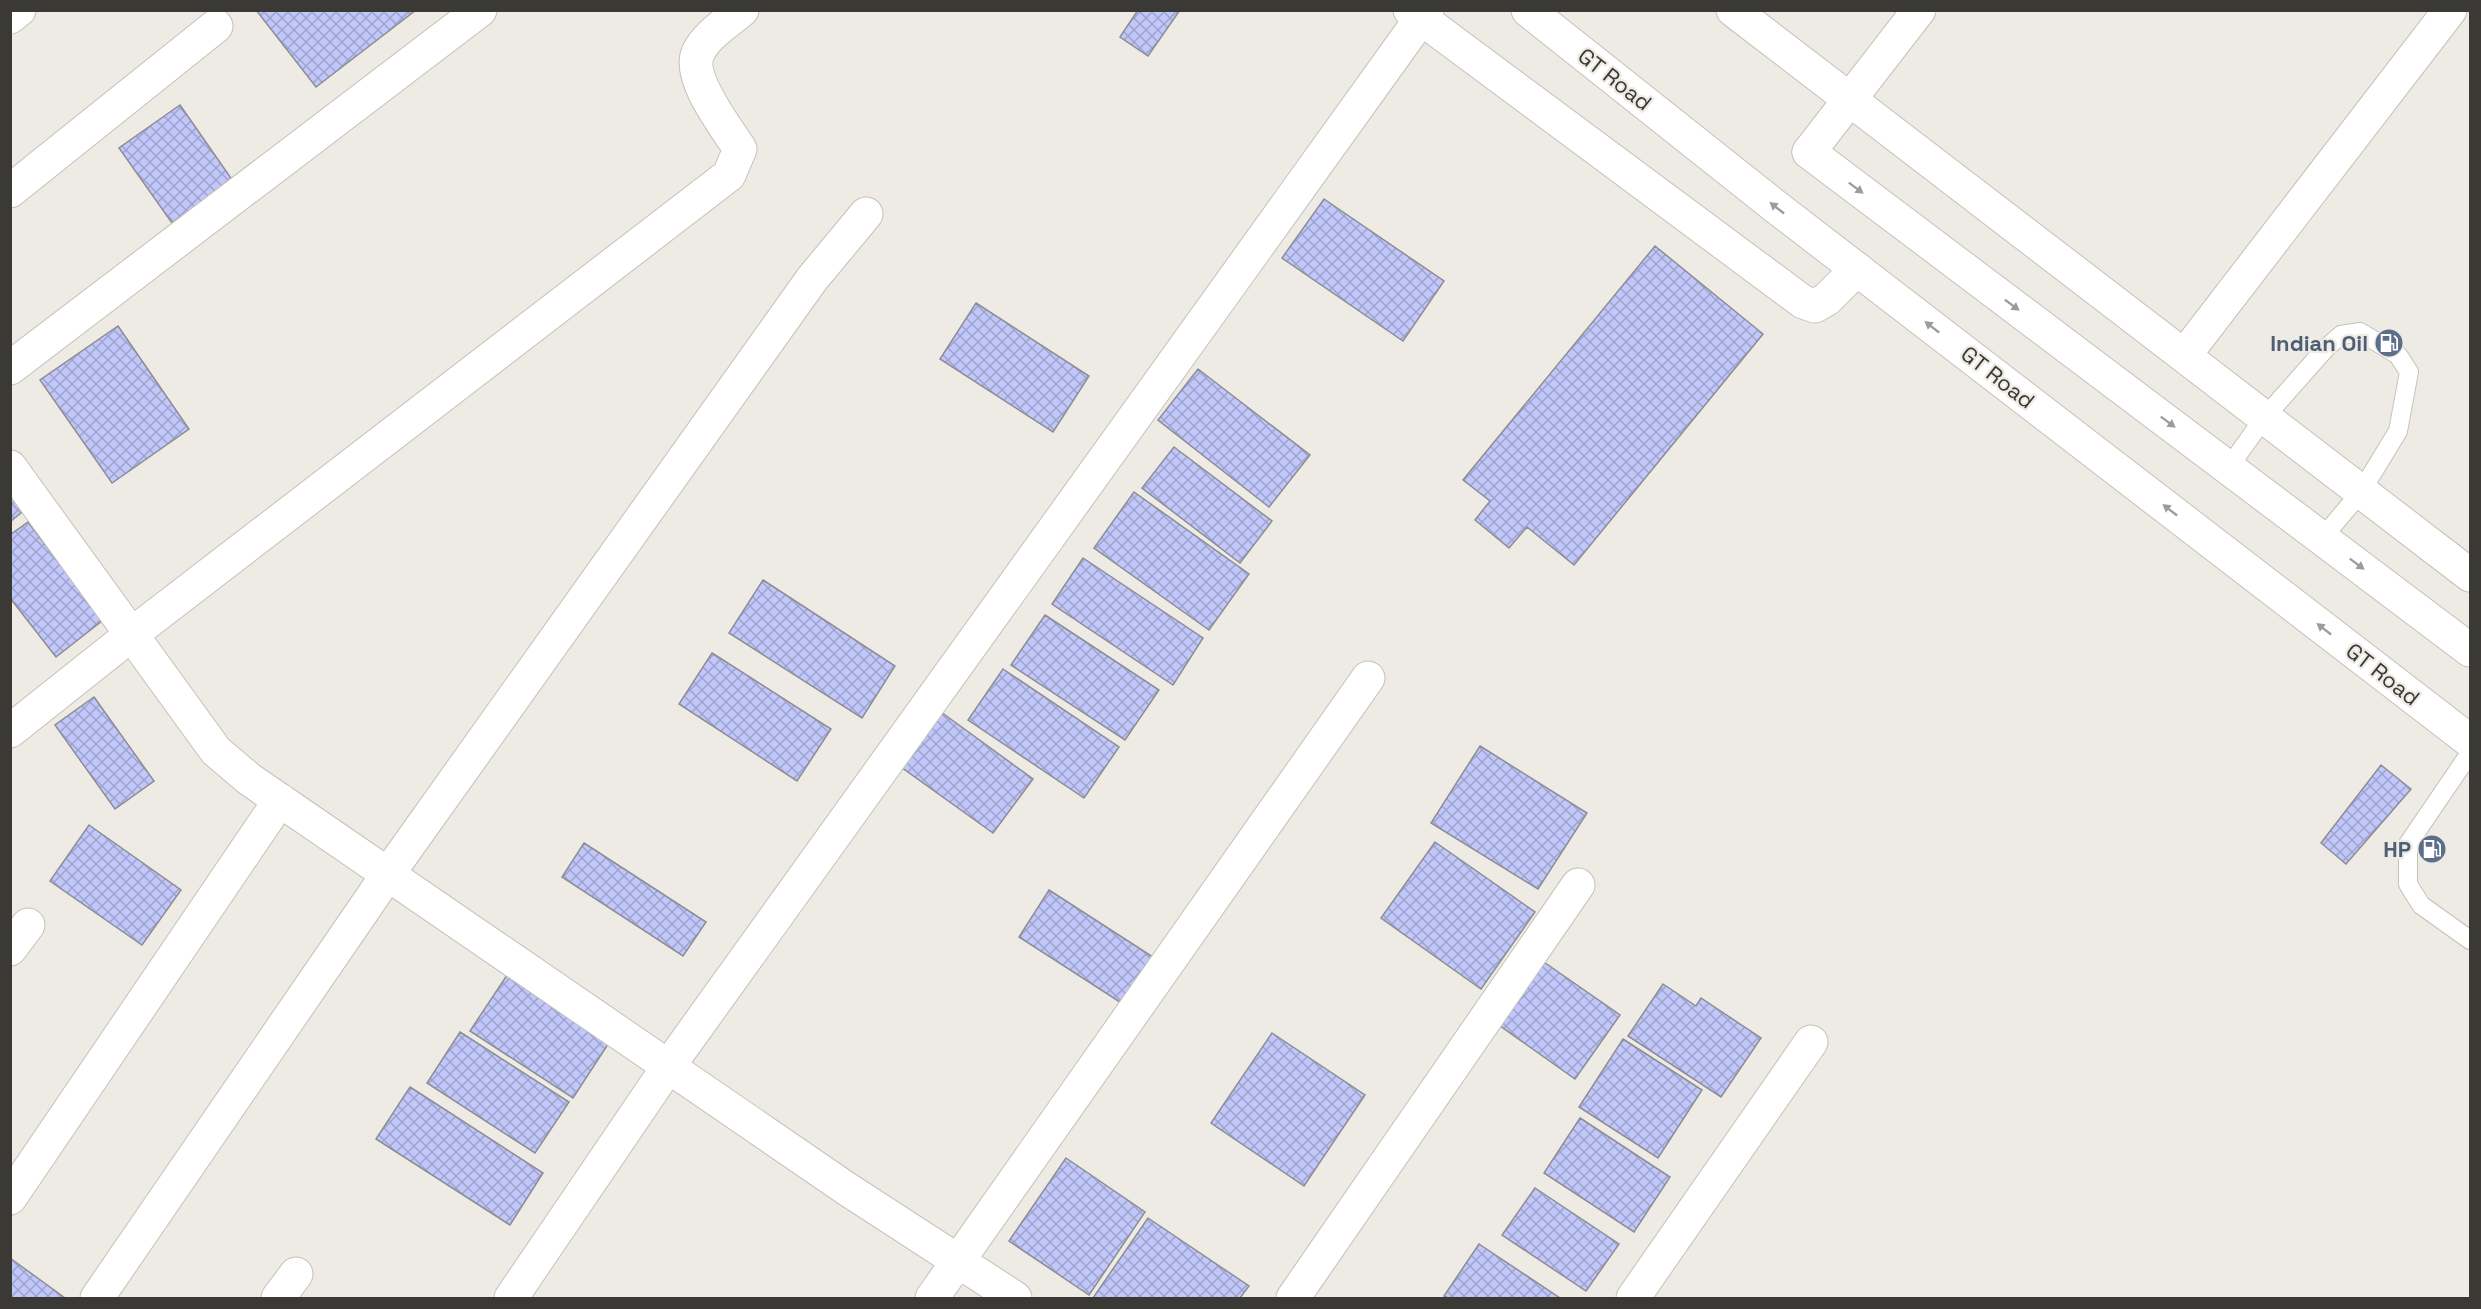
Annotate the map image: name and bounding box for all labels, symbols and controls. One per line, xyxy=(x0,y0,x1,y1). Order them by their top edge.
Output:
street label: GT Road xyxy=(1573,42,1657,116)
one-way arrow xyxy=(1848,181,1863,193)
one-way arrow xyxy=(1770,202,1786,214)
one-way arrow xyxy=(2004,298,2019,310)
one-way arrow xyxy=(1925,321,1940,333)
fuel station icon: Indian Oil xyxy=(2373,327,2405,359)
place label: Indian Oil xyxy=(2270,329,2368,357)
street label: GT Road xyxy=(1956,340,2040,414)
one-way arrow xyxy=(2160,415,2175,427)
one-way arrow xyxy=(2162,503,2178,516)
one-way arrow xyxy=(2350,557,2365,569)
one-way arrow xyxy=(2317,623,2332,635)
street label: GT Road xyxy=(2341,637,2425,711)
fuel station icon: HP xyxy=(2416,833,2448,865)
place label: HP xyxy=(2383,835,2411,863)

